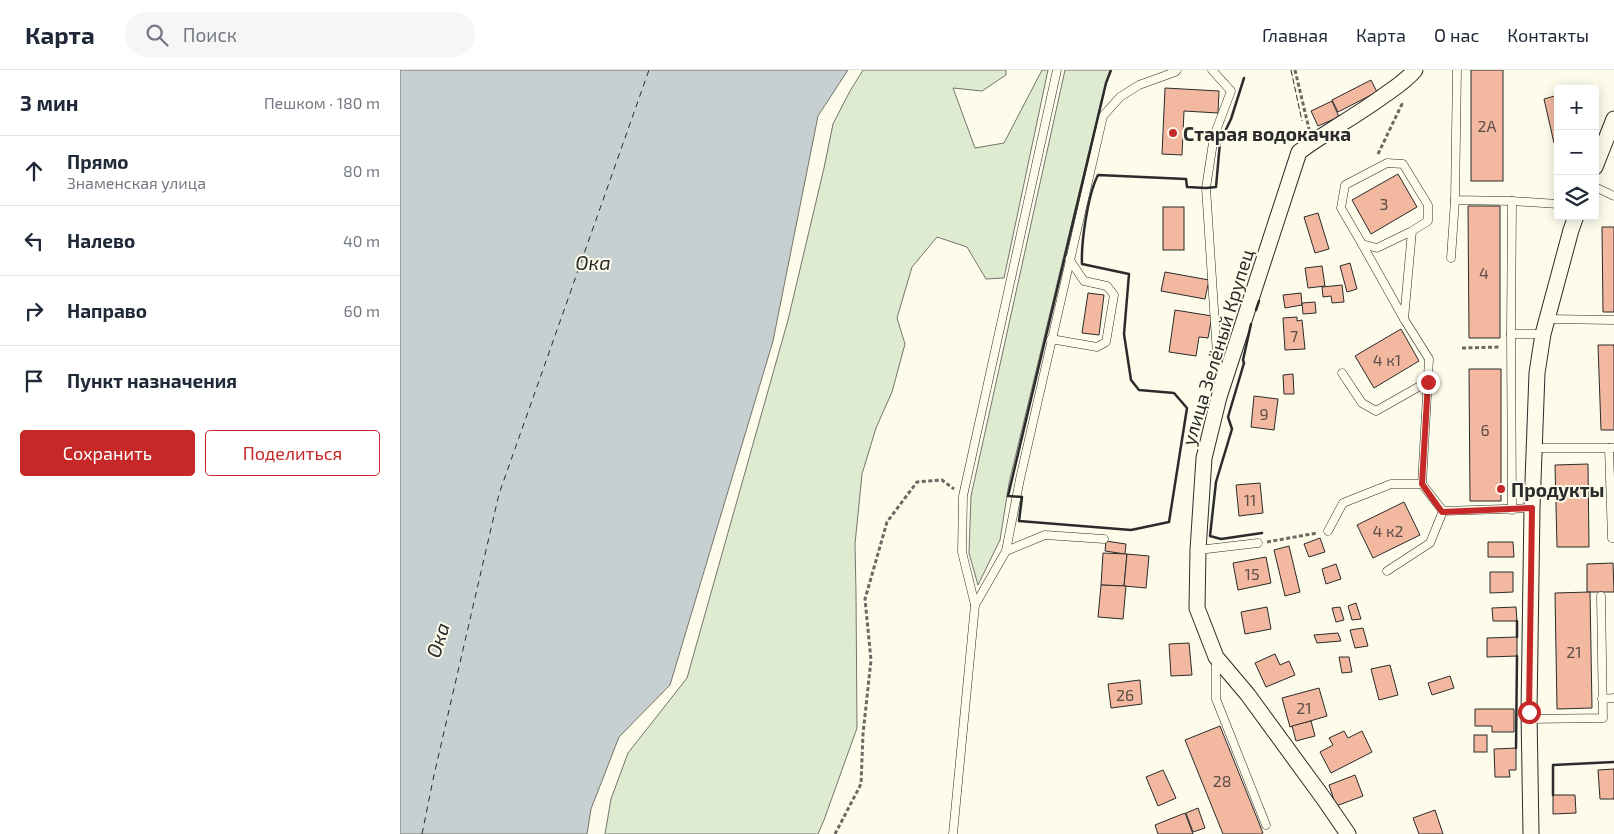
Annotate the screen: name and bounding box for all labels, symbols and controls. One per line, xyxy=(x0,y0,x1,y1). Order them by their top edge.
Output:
search box xyxy=(125,12,475,57)
text: Карта xyxy=(25,20,95,49)
icon: search xyxy=(143,21,171,49)
text: Поиск xyxy=(183,23,237,46)
text: Главная xyxy=(1262,24,1328,46)
text: Карта xyxy=(1356,24,1406,46)
text: О нас xyxy=(1434,24,1479,46)
text: Контакты xyxy=(1507,24,1589,46)
map controls xyxy=(1554,85,1599,220)
button: + xyxy=(1554,85,1599,130)
text: 3 мин xyxy=(20,90,78,115)
text: Пешком · 180 m xyxy=(264,93,380,112)
house number: 2А xyxy=(1478,116,1497,135)
place label: Старая водокачка xyxy=(1183,122,1351,145)
marker: Старая водокачка xyxy=(1167,127,1179,139)
button: − xyxy=(1554,130,1599,175)
text: Прямо xyxy=(67,150,129,173)
icon: ahead xyxy=(20,157,48,185)
text: 80 m xyxy=(343,161,380,180)
text: Знаменская улица xyxy=(67,173,206,192)
button: layers xyxy=(1554,175,1599,220)
house number: 3 xyxy=(1380,194,1388,213)
icon: left xyxy=(20,227,48,255)
text: Налево xyxy=(67,229,135,252)
text: 40 m xyxy=(343,231,380,250)
street label: улица Зелёный Крупец xyxy=(1176,246,1259,448)
water label: Ока xyxy=(575,250,611,274)
house number: 4 xyxy=(1479,263,1489,282)
icon: right xyxy=(20,297,48,325)
text: Направо xyxy=(67,299,147,322)
text: 60 m xyxy=(344,301,380,320)
house number: 7 xyxy=(1290,326,1298,345)
house number: 4 к1 xyxy=(1373,350,1401,369)
icon: arrive xyxy=(20,367,48,395)
text: Пункт назначения xyxy=(67,369,237,392)
route end xyxy=(1417,371,1440,394)
house number: 9 xyxy=(1259,404,1269,423)
house number: 6 xyxy=(1480,420,1490,439)
button: Сохранить xyxy=(20,430,195,476)
button: Поделиться xyxy=(205,430,380,476)
place label: Продукты xyxy=(1511,478,1604,501)
marker: Продукты xyxy=(1495,483,1507,495)
house number: 11 xyxy=(1244,490,1256,509)
house number: 4 к2 xyxy=(1373,521,1403,540)
house number: 15 xyxy=(1245,564,1259,583)
water label: Ока xyxy=(420,619,454,661)
house number: 21 xyxy=(1566,642,1582,661)
house number: 26 xyxy=(1116,685,1134,704)
house number: 21 xyxy=(1296,698,1312,717)
route start xyxy=(1518,701,1541,724)
house number: 28 xyxy=(1213,771,1231,790)

